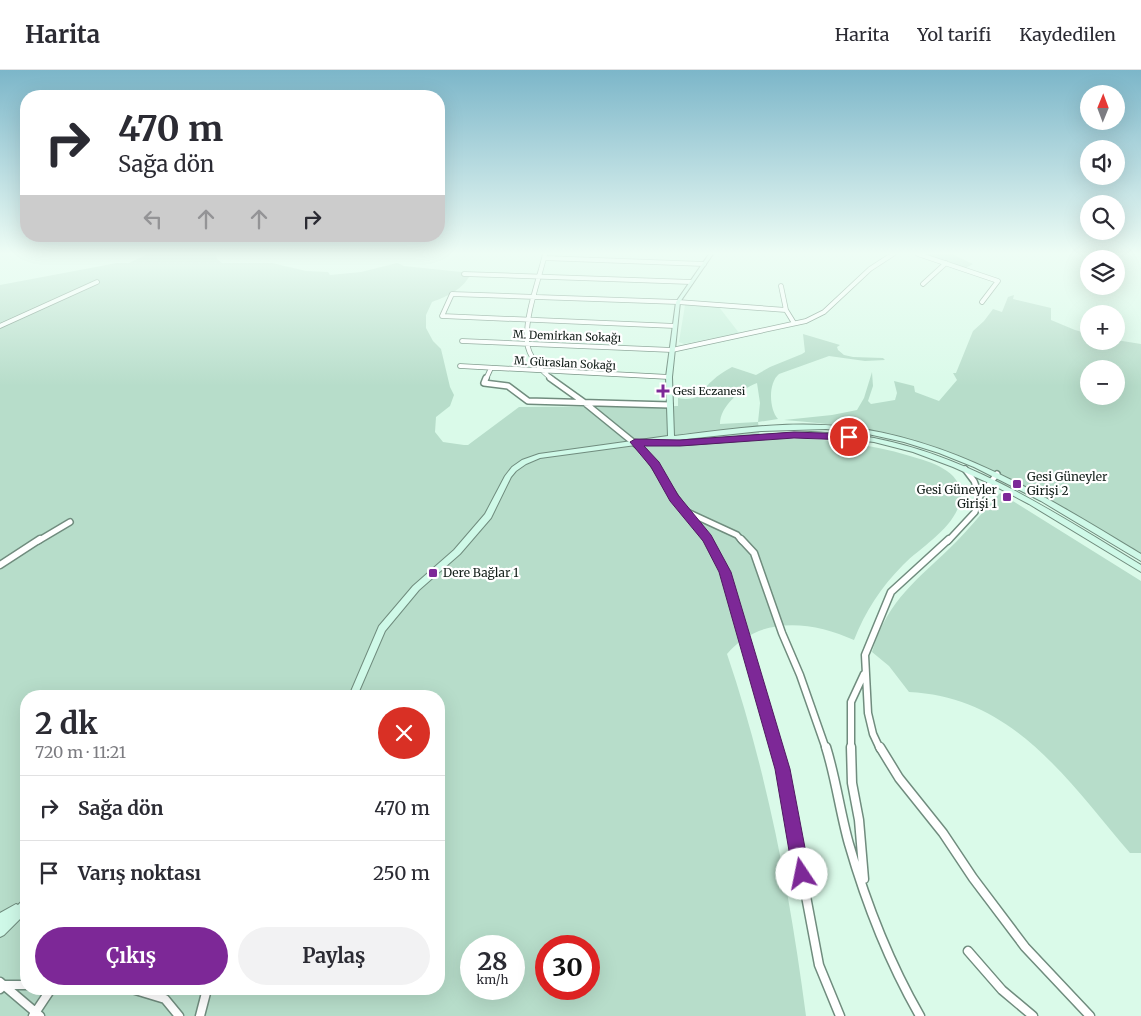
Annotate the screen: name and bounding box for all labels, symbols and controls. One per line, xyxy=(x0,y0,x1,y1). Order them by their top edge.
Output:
text: Harita xyxy=(25,19,100,50)
text: Harita xyxy=(835,23,889,46)
text: Yol tarifi xyxy=(917,23,991,46)
text: Kaydedilen xyxy=(1019,23,1116,46)
north arrow xyxy=(1080,85,1125,130)
map controls xyxy=(1080,85,1125,405)
text: 470 m xyxy=(118,107,223,151)
icon: right xyxy=(35,110,100,175)
button: sound xyxy=(1080,140,1125,185)
text: Sağa dön xyxy=(118,150,214,178)
button: search xyxy=(1080,195,1125,240)
icon: left xyxy=(139,205,167,233)
icon: ahead xyxy=(192,205,220,233)
icon: ahead xyxy=(245,205,273,233)
icon: right xyxy=(298,205,326,233)
button: layers xyxy=(1080,250,1125,295)
button: + xyxy=(1080,305,1125,350)
street label: M. Demirkan Sokağı xyxy=(513,327,622,345)
street label: M. Güraslan Sokağı xyxy=(514,353,617,373)
button: − xyxy=(1080,360,1125,405)
place label: Gesi Eczanesi xyxy=(673,384,746,398)
marker: Gesi Eczanesi xyxy=(657,385,669,397)
pin xyxy=(828,416,870,458)
icon: arrive xyxy=(835,423,863,451)
place label: Gesi Güneyler Girişi 2 xyxy=(1027,469,1108,498)
marker: Gesi Güneyler Girişi 2 xyxy=(1011,478,1023,490)
place label: Gesi Güneyler Girişi 1 xyxy=(917,482,998,511)
marker: Gesi Güneyler Girişi 1 xyxy=(1001,491,1013,503)
place label: Dere Bağlar 1 xyxy=(443,565,519,580)
marker: Dere Bağlar 1 xyxy=(427,567,439,579)
text: 2 dk xyxy=(35,704,98,742)
button: close xyxy=(378,707,430,759)
text: 720 m · 11:21 xyxy=(35,742,126,762)
icon: right xyxy=(35,794,63,822)
text: Sağa dön xyxy=(78,796,163,820)
text: 470 m xyxy=(374,796,430,820)
position arrow xyxy=(775,847,827,899)
icon: arrive xyxy=(35,859,63,887)
text: Varış noktası xyxy=(78,861,201,885)
text: 250 m xyxy=(373,861,430,885)
button: Çıkış xyxy=(35,927,228,985)
button: Paylaş xyxy=(238,927,430,985)
speed limit sign: 30 xyxy=(535,935,600,1000)
text: 28 xyxy=(477,945,508,977)
text: km/h xyxy=(477,972,508,987)

